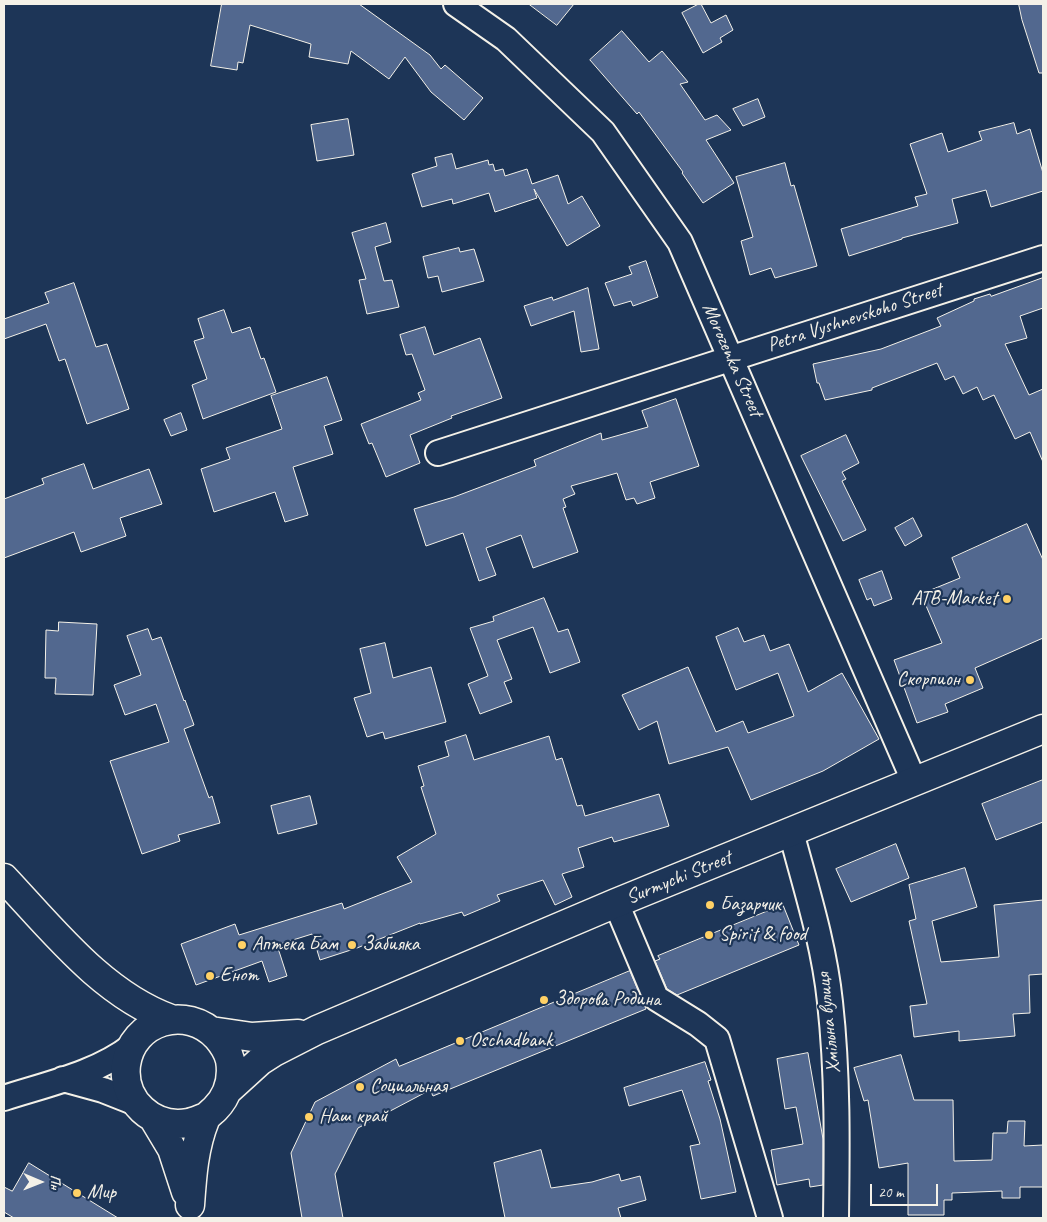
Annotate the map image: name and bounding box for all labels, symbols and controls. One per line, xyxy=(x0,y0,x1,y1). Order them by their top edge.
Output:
street label: Petra Vyshnevskoho Street xyxy=(765,278,945,358)
street label: Morozenka Street xyxy=(696,299,768,421)
place label: ATB-Market xyxy=(911,587,997,611)
marker: ATB-Market xyxy=(1001,593,1013,605)
place label: Скорпион xyxy=(897,668,960,692)
marker: Скорпион xyxy=(964,674,976,686)
street label: Surmychi Street xyxy=(623,846,735,910)
place label: Базарчик xyxy=(720,893,781,917)
marker: Базарчик xyxy=(704,899,716,911)
place label: Spirit & food xyxy=(719,923,806,947)
marker: Spirit & food xyxy=(703,929,715,941)
place label: Аптека Бам xyxy=(252,933,338,957)
place label: Забияка xyxy=(362,933,420,957)
marker: Аптека Бам xyxy=(236,939,248,951)
marker: Забияка xyxy=(346,939,358,951)
place label: Енот xyxy=(220,964,258,988)
marker: Енот xyxy=(204,970,216,982)
street label: Хмільна вулиця xyxy=(812,971,846,1075)
place label: Здорова Родина xyxy=(554,988,660,1012)
marker: Здорова Родина xyxy=(538,994,550,1006)
place label: Oschadbank xyxy=(470,1029,553,1053)
marker: Oschadbank xyxy=(454,1035,466,1047)
place label: Социальная xyxy=(370,1075,447,1099)
marker: Социальная xyxy=(354,1081,366,1093)
place label: Наш край xyxy=(319,1105,388,1129)
marker: Наш край xyxy=(303,1111,315,1123)
north arrow xyxy=(15,1157,65,1207)
scale bar xyxy=(872,1174,940,1206)
text: Пн xyxy=(47,1175,64,1190)
place label: Мир xyxy=(87,1181,116,1205)
text: 20 m xyxy=(878,1183,904,1202)
marker: Мир xyxy=(71,1187,83,1199)

